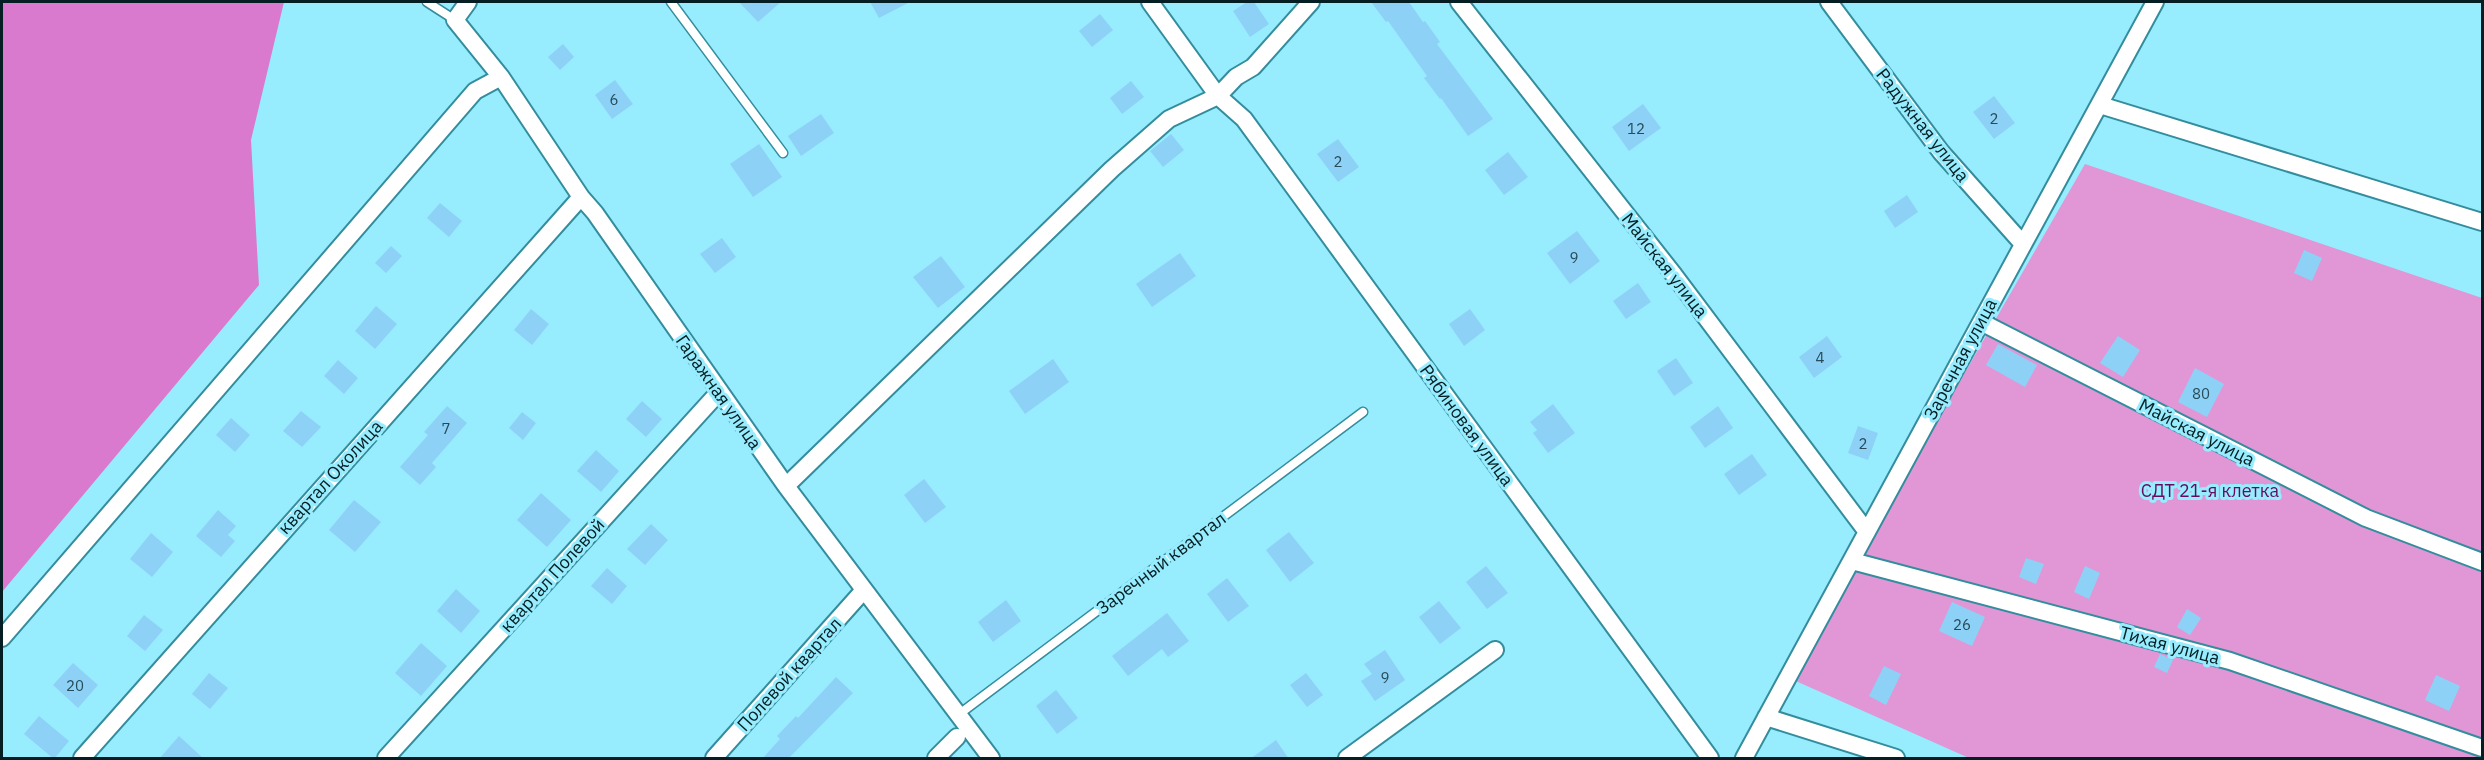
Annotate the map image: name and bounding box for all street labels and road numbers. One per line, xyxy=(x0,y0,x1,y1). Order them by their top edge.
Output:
street label: Радужная улица xyxy=(1871,63,1975,187)
street label: Майская улица xyxy=(1617,208,1713,322)
street label: Заречная улица xyxy=(1918,294,2002,424)
street label: Гаражная улица xyxy=(671,330,767,454)
street label: Рябиновая улица xyxy=(1415,360,1519,491)
street label: Майская улица xyxy=(2135,393,2259,471)
street label: квартал Околица xyxy=(273,415,388,539)
street label: Заречный квартал xyxy=(1092,507,1230,619)
street label: квартал Полевой xyxy=(495,513,609,637)
street label: Полевой квартал xyxy=(732,612,846,736)
street label: Тихая улица xyxy=(2118,621,2223,669)

